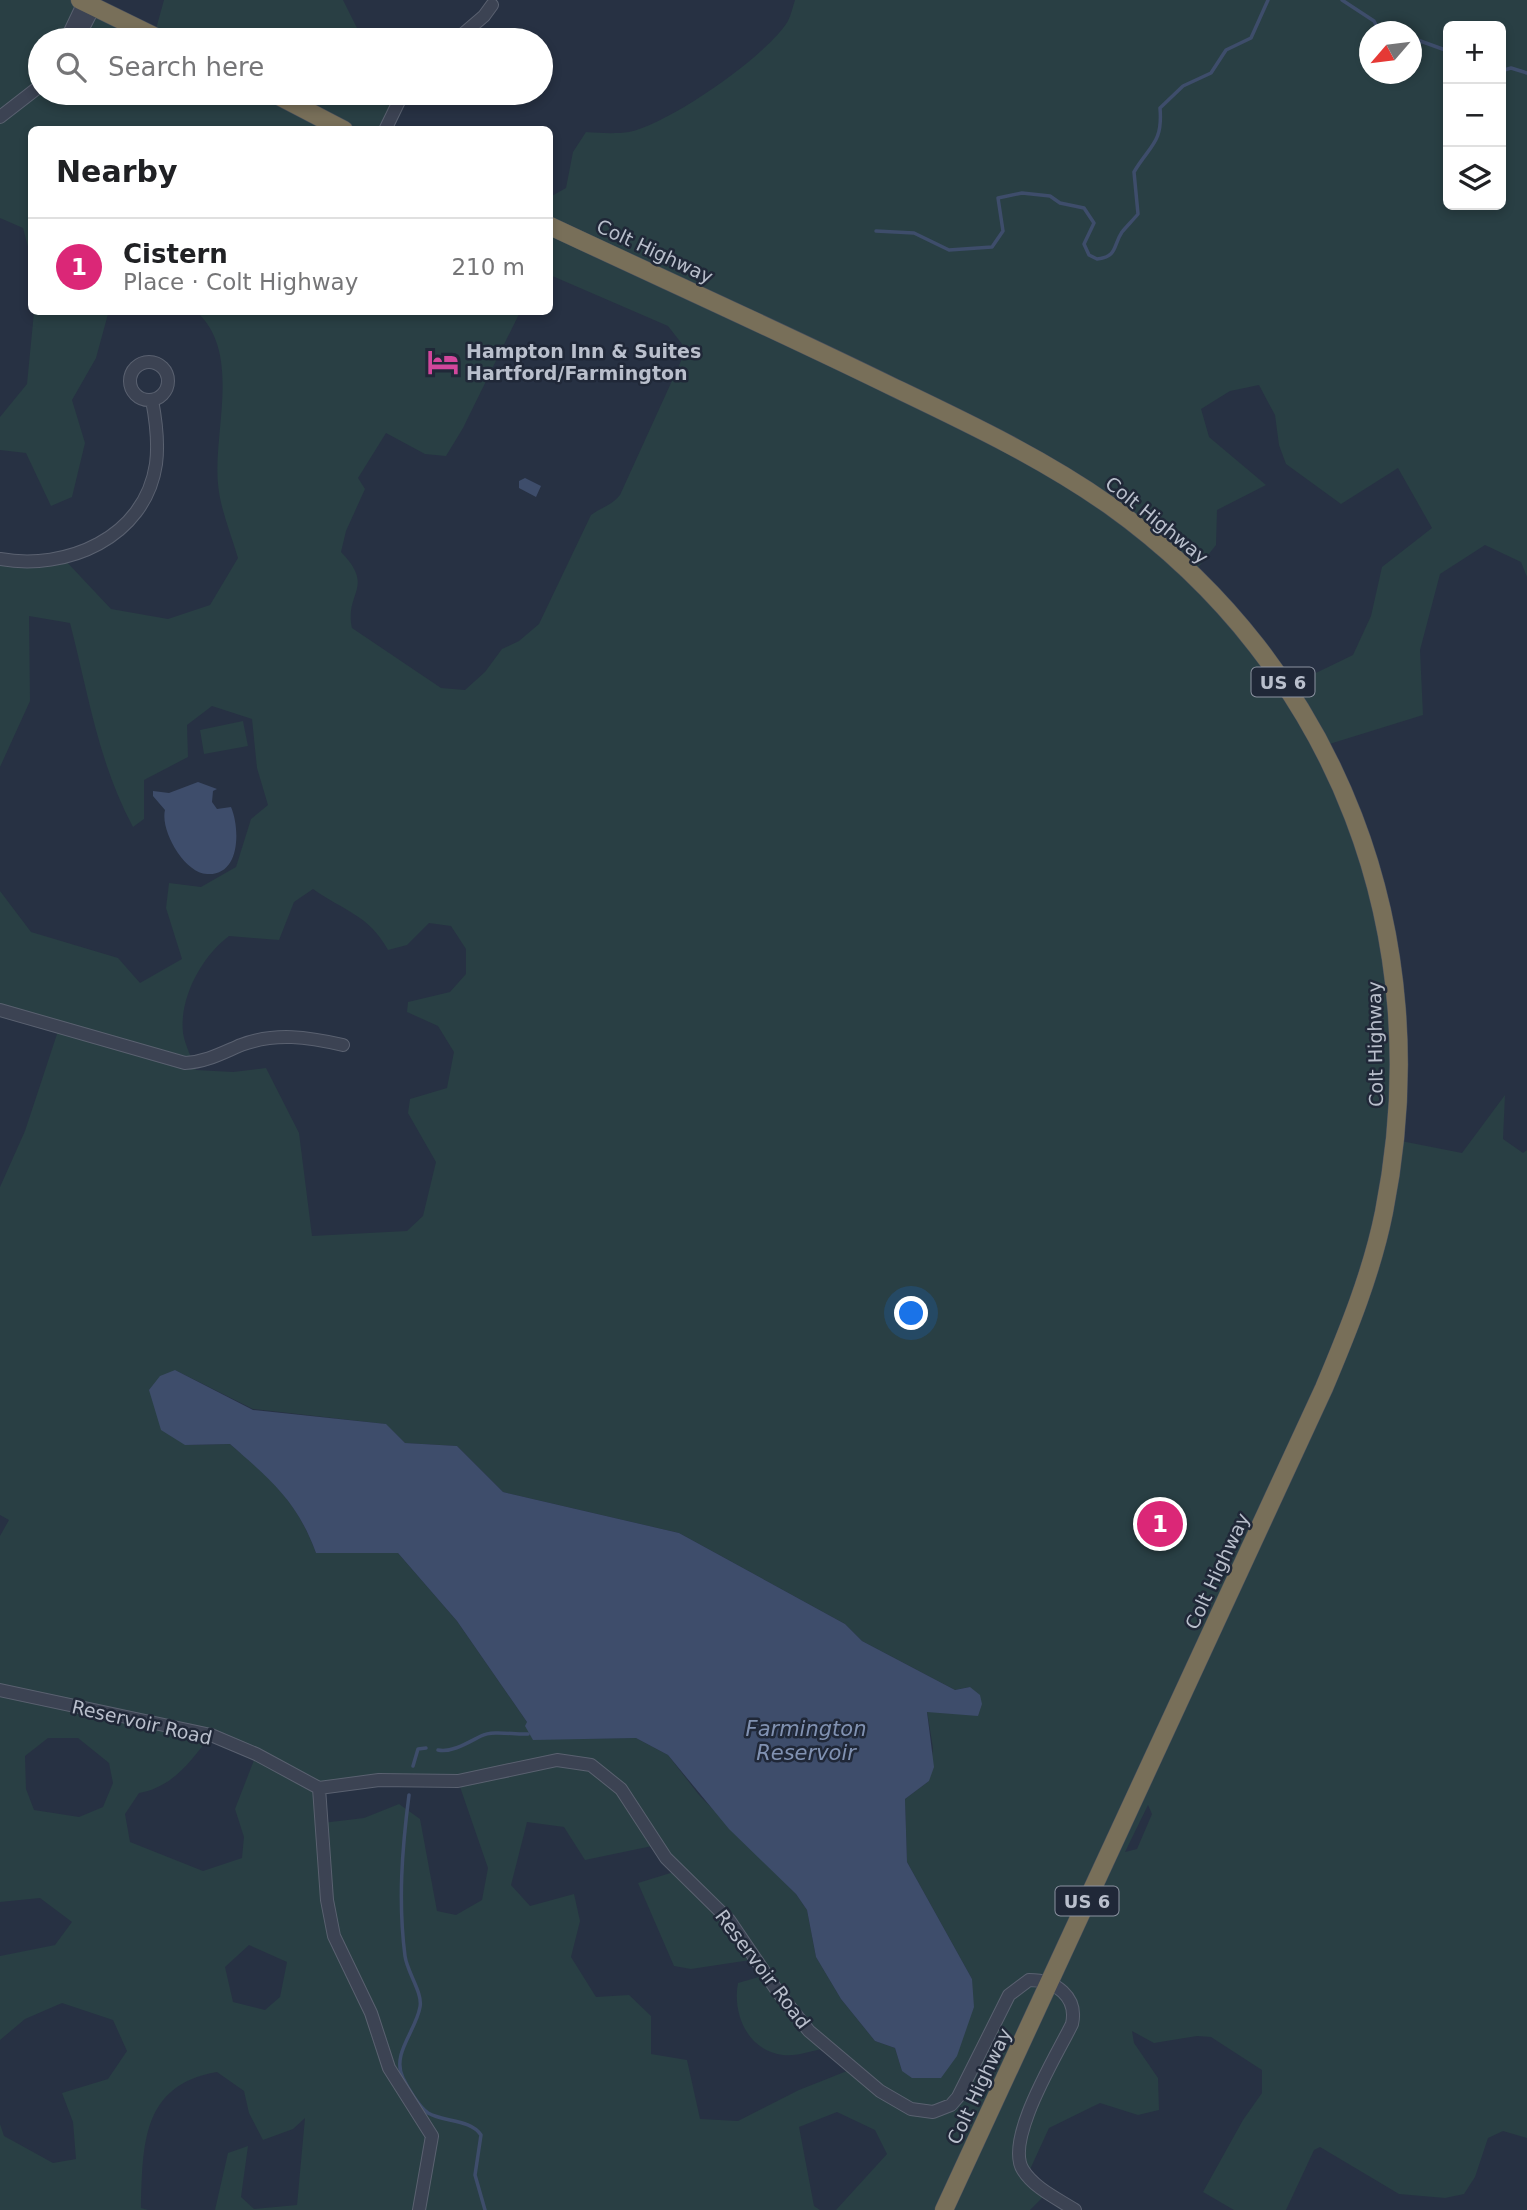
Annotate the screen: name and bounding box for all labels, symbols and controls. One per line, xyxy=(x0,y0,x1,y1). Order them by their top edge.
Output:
north arrow xyxy=(1359,21,1422,84)
map controls xyxy=(1443,21,1506,210)
button: + xyxy=(1443,21,1506,84)
search box xyxy=(28,28,553,105)
icon: search xyxy=(52,48,90,86)
text: Search here xyxy=(108,52,264,82)
button: − xyxy=(1443,84,1506,147)
button: layers xyxy=(1443,147,1506,210)
text: Nearby xyxy=(56,154,178,189)
street label: Colt Highway xyxy=(593,214,717,288)
text: Cistern xyxy=(123,239,228,269)
text: 1 xyxy=(71,254,87,280)
text: 210 m xyxy=(451,254,525,280)
text: Place · Colt Highway xyxy=(123,269,358,295)
place label: Hampton Inn & Suites Hartford/Farmington xyxy=(466,340,701,384)
hotel icon: Hampton Inn & Suites Hartford/Farmington xyxy=(426,345,460,379)
street label: Colt Highway xyxy=(1101,472,1213,568)
road number: US 6 xyxy=(1252,668,1314,696)
street label: Colt Highway xyxy=(1363,981,1387,1107)
your location xyxy=(894,1296,928,1330)
pin: 1 xyxy=(1137,1498,1183,1550)
street label: Colt Highway xyxy=(1180,1509,1254,1633)
street label: Reservoir Road xyxy=(70,1695,214,1749)
water label: Farmington Reservoir xyxy=(746,1717,866,1765)
road number: US 6 xyxy=(1056,1886,1118,1915)
street label: Reservoir Road xyxy=(711,1905,815,2033)
street label: Colt Highway xyxy=(942,2024,1016,2148)

